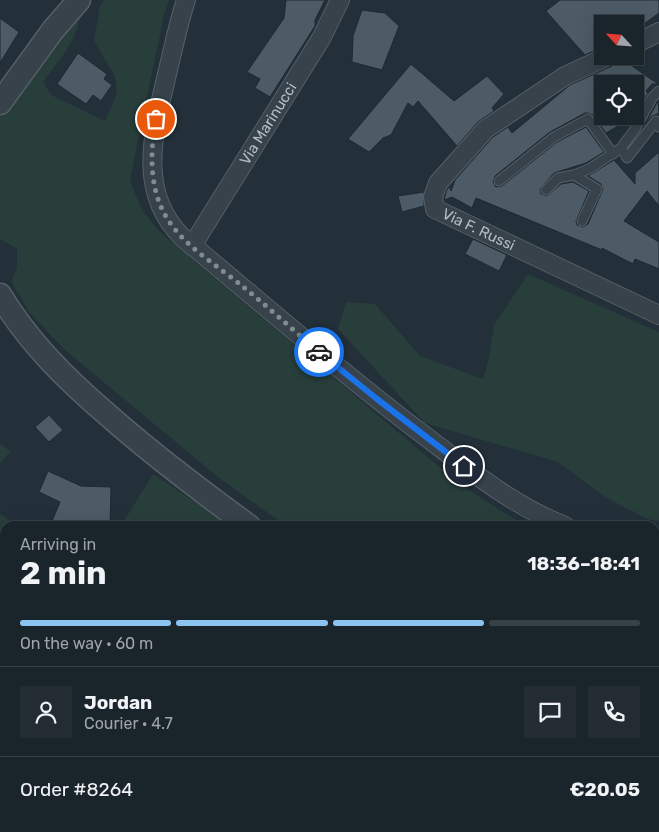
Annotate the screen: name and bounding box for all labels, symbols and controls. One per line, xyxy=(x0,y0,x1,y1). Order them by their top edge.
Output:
north arrow xyxy=(594,15,644,65)
map controls xyxy=(594,15,644,125)
button: locate xyxy=(594,75,644,125)
street label: Via Marinucci xyxy=(236,79,300,168)
pin xyxy=(135,98,177,140)
icon: bag xyxy=(142,105,170,133)
street label: Via F. Russi xyxy=(439,205,518,255)
courier xyxy=(294,327,344,377)
icon: car xyxy=(305,338,333,366)
pin xyxy=(443,445,485,487)
icon: home xyxy=(450,452,478,480)
text: Arriving in xyxy=(20,535,96,554)
text: 18:36–18:41 xyxy=(527,552,640,575)
text: 2 min xyxy=(20,554,107,592)
text: On the way · 60 m xyxy=(20,634,153,653)
button: person xyxy=(20,686,72,738)
button: chat xyxy=(524,686,576,738)
button: phone xyxy=(588,686,640,738)
text: Jordan xyxy=(84,691,152,714)
text: Courier · 4.7 xyxy=(84,714,173,733)
text: Order #8264 xyxy=(20,778,133,801)
text: €20.05 xyxy=(569,778,640,801)

